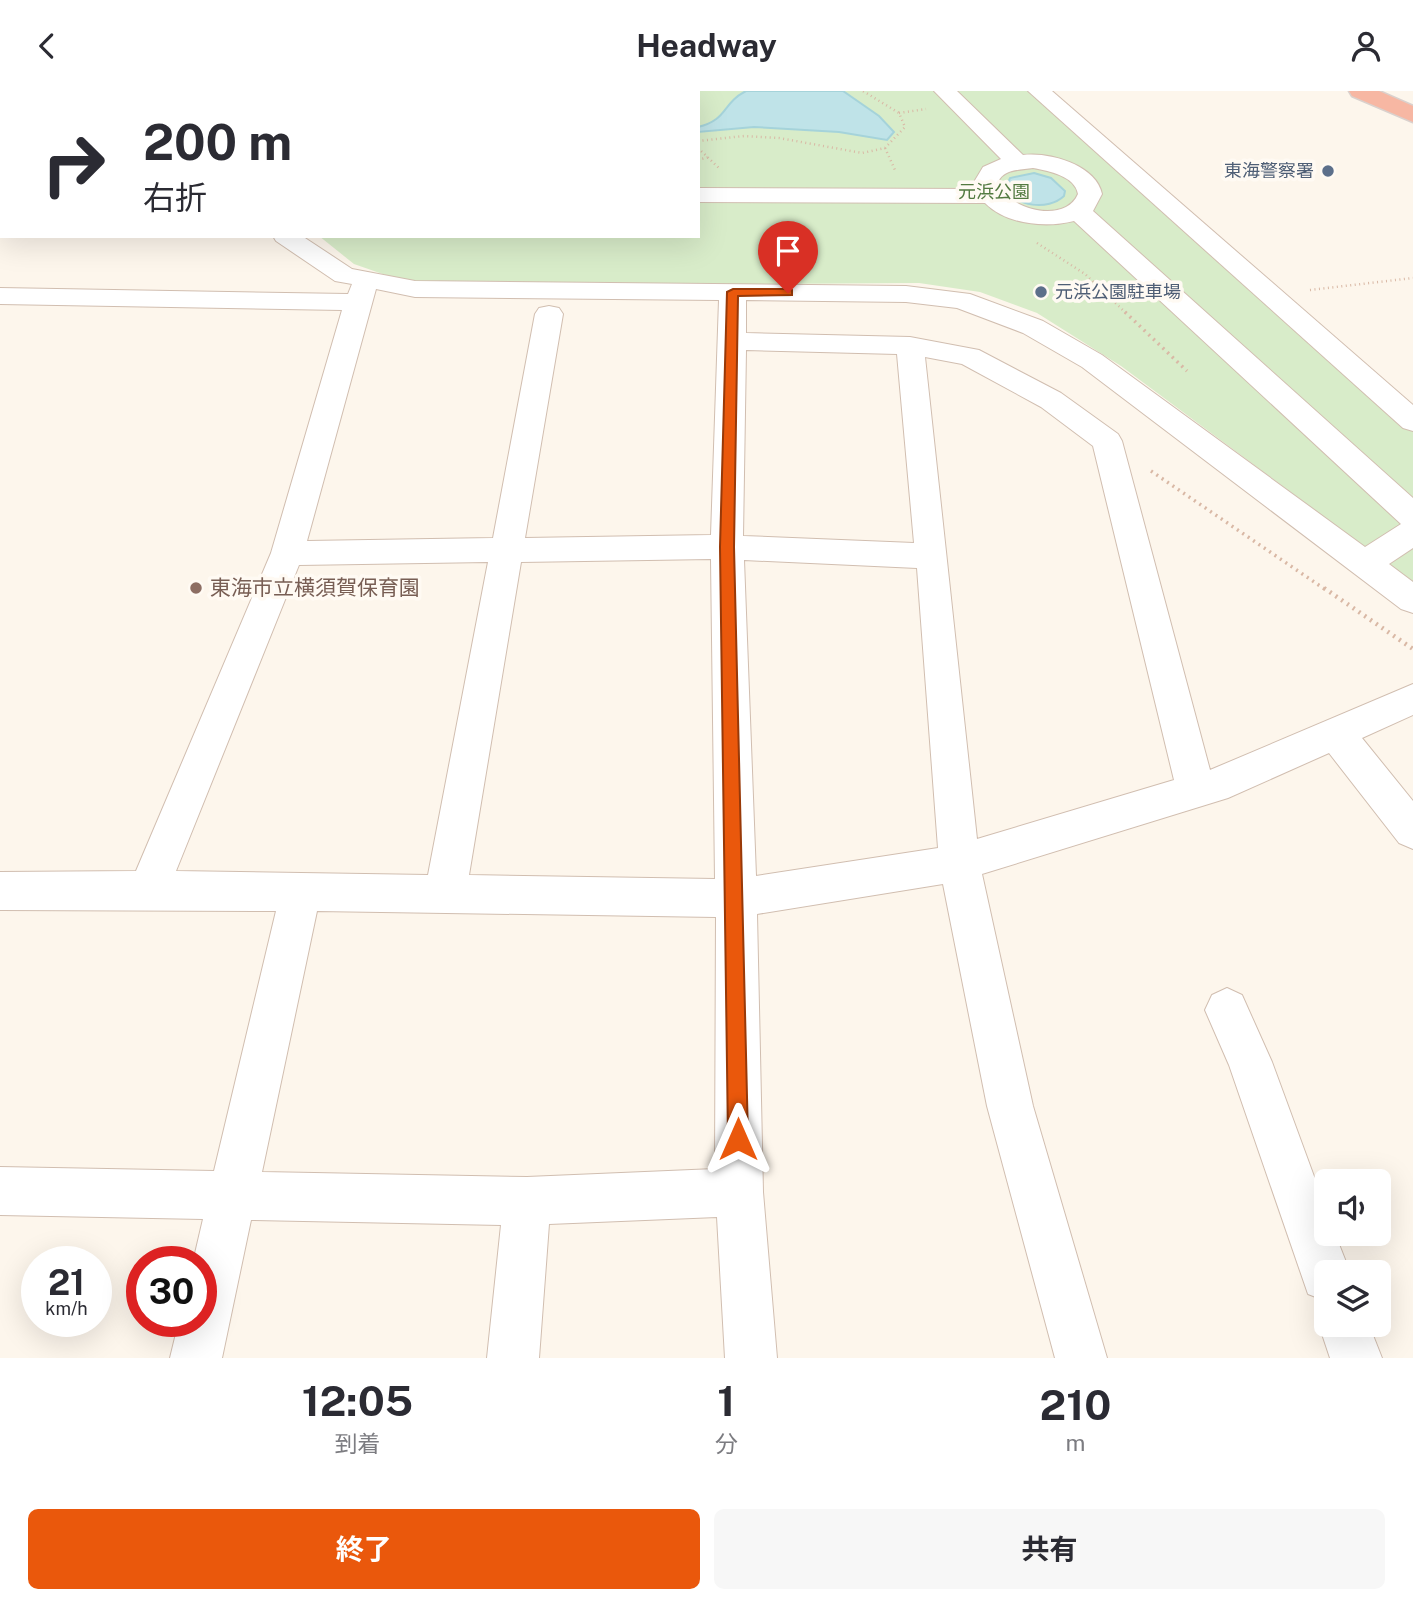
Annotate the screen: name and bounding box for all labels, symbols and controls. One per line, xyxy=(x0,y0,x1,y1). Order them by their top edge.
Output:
icon: back xyxy=(28,27,66,65)
text: Headway xyxy=(636,27,777,64)
icon: person xyxy=(1347,27,1385,65)
text: 200 m xyxy=(143,113,292,171)
icon: right xyxy=(28,119,119,210)
place label: 東海警察署 xyxy=(1224,160,1314,181)
marker: 東海警察署 xyxy=(1320,163,1336,179)
text: 右折 xyxy=(143,179,207,216)
park label: 元浜公園 xyxy=(958,181,1030,202)
pin xyxy=(758,221,818,293)
icon: arrive xyxy=(769,232,807,270)
place label: 元浜公園駐車場 xyxy=(1055,281,1181,302)
marker: 元浜公園駐車場 xyxy=(1033,284,1049,300)
place label: 東海市立横須賀保育園 xyxy=(210,575,420,600)
marker: 東海市立横須賀保育園 xyxy=(188,580,204,596)
position arrow xyxy=(701,1102,775,1176)
map controls xyxy=(1314,1169,1391,1337)
button: sound xyxy=(1314,1169,1391,1246)
speed limit sign: 30 xyxy=(126,1246,217,1337)
button: layers xyxy=(1314,1260,1391,1337)
text: 21 xyxy=(48,1262,85,1303)
text: km/h xyxy=(45,1298,88,1319)
text: 12:05 xyxy=(302,1376,413,1425)
text: 1 xyxy=(717,1376,735,1425)
text: 210 xyxy=(1040,1380,1111,1429)
text: m xyxy=(1065,1429,1085,1456)
text: 到着 xyxy=(334,1430,380,1457)
text: 分 xyxy=(715,1430,738,1457)
button: 終了 xyxy=(28,1509,700,1589)
button: 共有 xyxy=(714,1509,1385,1589)

